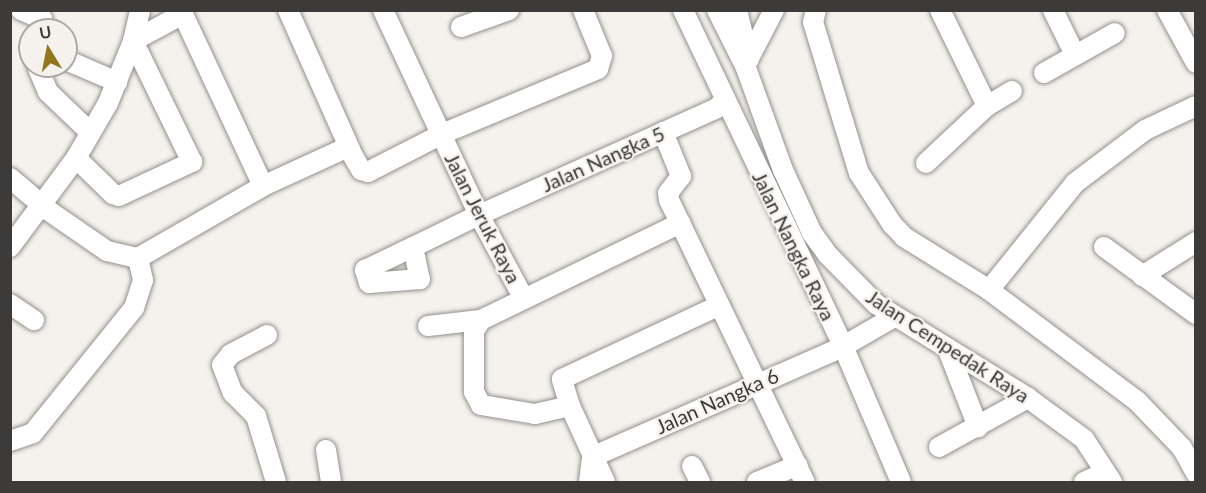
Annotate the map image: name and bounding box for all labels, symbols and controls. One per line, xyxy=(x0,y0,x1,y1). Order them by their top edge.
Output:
north arrow xyxy=(18,18,78,78)
text: U xyxy=(38,21,53,42)
street label: Jalan Nangka 5 xyxy=(538,121,668,197)
street label: Jalan Jeruk Raya xyxy=(440,149,526,287)
street label: Jalan Nangka Raya xyxy=(748,168,840,324)
street label: Jalan Cempedak Raya xyxy=(862,284,1034,408)
street label: Jalan Nangka 6 xyxy=(652,363,782,439)

